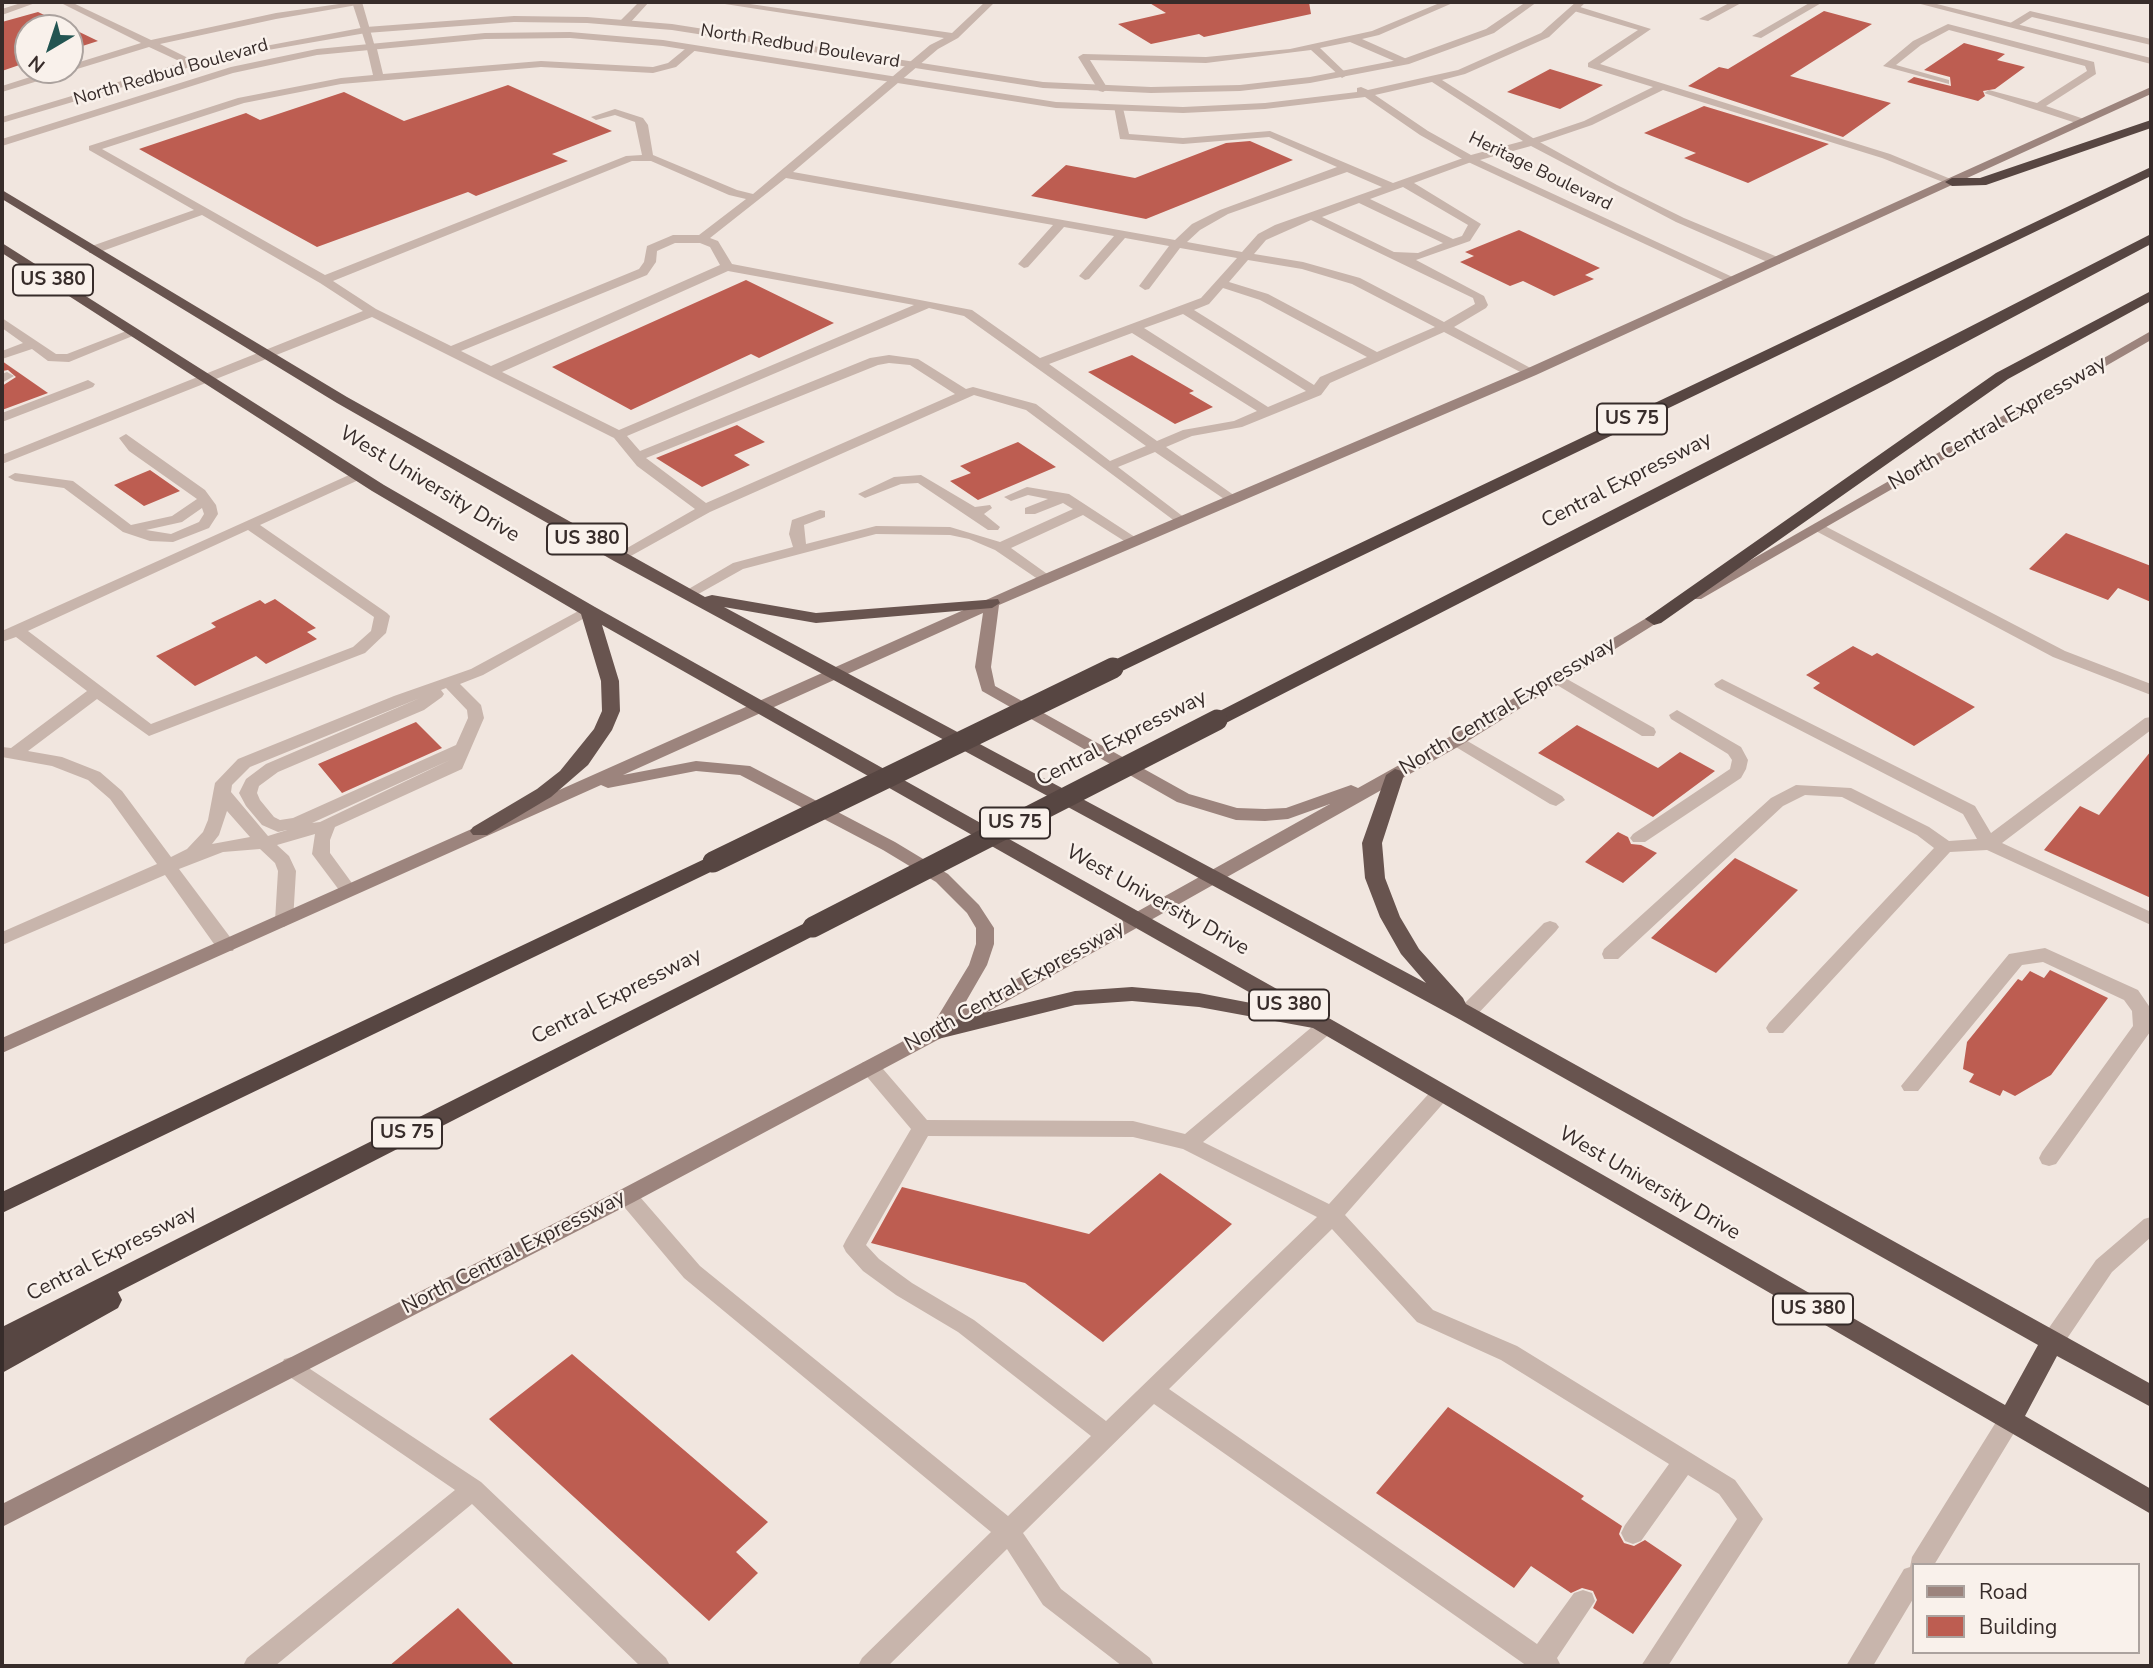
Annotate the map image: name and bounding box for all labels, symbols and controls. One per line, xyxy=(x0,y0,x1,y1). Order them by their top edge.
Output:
north arrow xyxy=(14,14,84,84)
street label: North Redbud Boulevard xyxy=(699,21,901,73)
street label: North Redbud Boulevard xyxy=(71,35,271,111)
text: N xyxy=(23,49,51,78)
street label: Heritage Boulevard xyxy=(1465,128,1615,216)
road number: US 380 xyxy=(13,264,93,296)
street label: North Central Expressway xyxy=(1885,351,2111,497)
road number: US 75 xyxy=(1597,404,1667,434)
street label: West University Drive xyxy=(334,421,524,549)
street label: Central Expressway xyxy=(1538,427,1716,535)
road number: US 380 xyxy=(547,524,627,554)
street label: North Central Expressway xyxy=(1396,633,1620,781)
street label: Central Expressway xyxy=(1033,685,1211,793)
road number: US 75 xyxy=(980,808,1050,838)
street label: West University Drive xyxy=(1061,840,1253,962)
street label: North Central Expressway xyxy=(901,916,1129,1058)
street label: Central Expressway xyxy=(528,943,706,1051)
road number: US 380 xyxy=(1249,990,1329,1021)
road number: US 75 xyxy=(372,1118,442,1148)
street label: West University Drive xyxy=(1554,1122,1744,1246)
street label: North Central Expressway xyxy=(398,1186,630,1320)
street label: Central Expressway xyxy=(23,1200,201,1308)
road number: US 380 xyxy=(1773,1294,1853,1324)
legend xyxy=(1912,1563,2139,1654)
text: Road xyxy=(1979,1578,2028,1606)
text: Building xyxy=(1979,1613,2057,1641)

